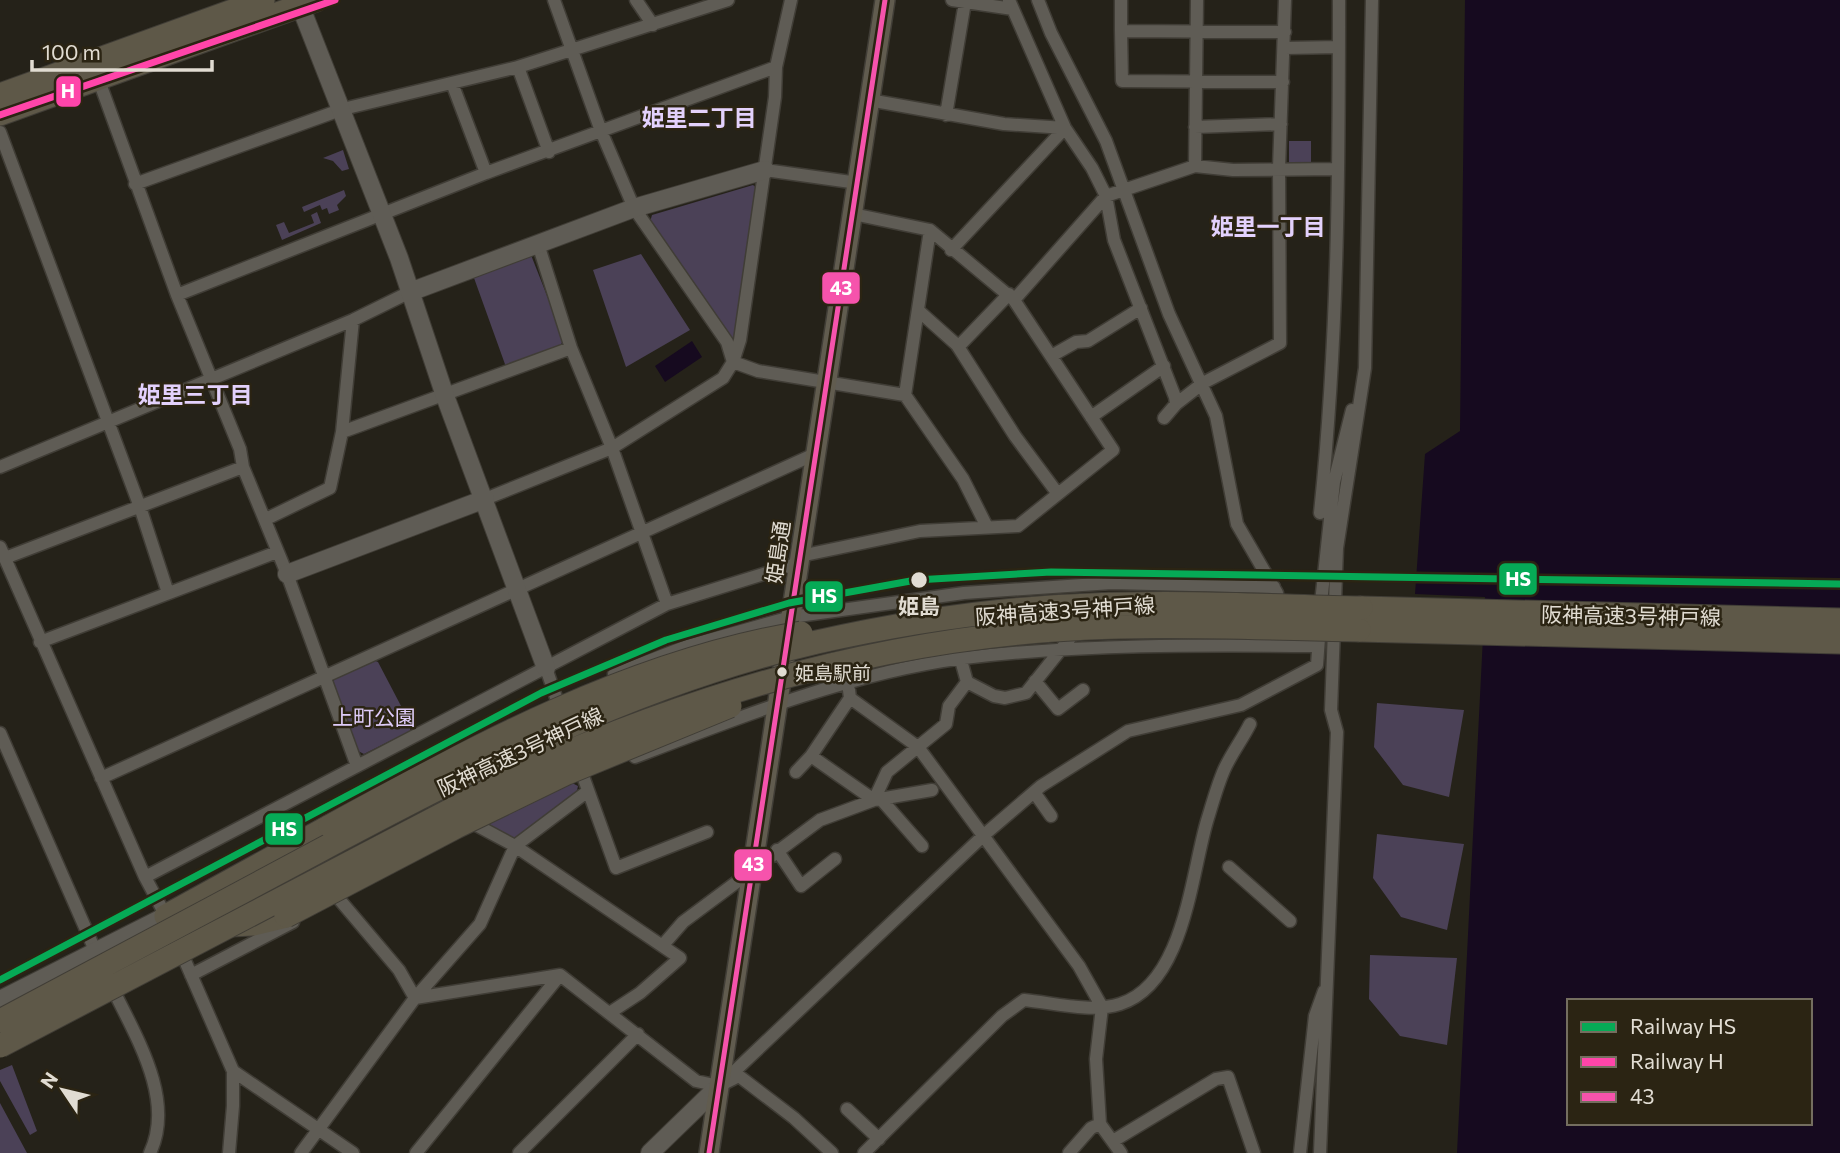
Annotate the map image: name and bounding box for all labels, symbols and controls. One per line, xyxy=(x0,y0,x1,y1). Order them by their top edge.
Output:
scale bar xyxy=(32,28,212,72)
text: 100 m xyxy=(42,39,101,64)
line badge: H xyxy=(55,75,82,108)
text: H xyxy=(61,79,75,102)
district label: 姫里二丁目 xyxy=(642,103,757,131)
district label: 姫里一丁目 xyxy=(1211,212,1326,240)
line badge: 43 xyxy=(821,271,861,305)
text: 43 xyxy=(830,276,852,299)
district label: 姫里三丁目 xyxy=(138,380,253,408)
street label: 姫島通 xyxy=(760,519,794,585)
line badge: HS xyxy=(1498,562,1538,596)
text: HS xyxy=(1505,567,1531,590)
marker: 姫島 xyxy=(909,570,929,590)
line badge: HS xyxy=(804,580,844,613)
text: HS xyxy=(811,584,837,607)
street label: 阪神高速3号神戸線 xyxy=(974,591,1156,629)
place label: 姫島 xyxy=(898,593,940,618)
street label: 阪神高速3号神戸線 xyxy=(1541,601,1721,629)
place label: 姫島駅前 xyxy=(795,661,871,684)
marker: 姫島駅前 xyxy=(775,665,789,679)
street label: 阪神高速3号神戸線 xyxy=(433,702,607,800)
park label: 上町公園 xyxy=(332,704,416,729)
line badge: HS xyxy=(264,812,304,846)
text: HS xyxy=(271,817,297,840)
line badge: 43 xyxy=(733,848,773,882)
text: 43 xyxy=(742,852,764,875)
legend xyxy=(1567,999,1812,1125)
text: Railway HS xyxy=(1630,1013,1736,1038)
text: Railway H xyxy=(1630,1048,1724,1073)
north arrow xyxy=(28,1055,98,1125)
text: N xyxy=(35,1068,62,1092)
text: 43 xyxy=(1630,1083,1655,1108)

